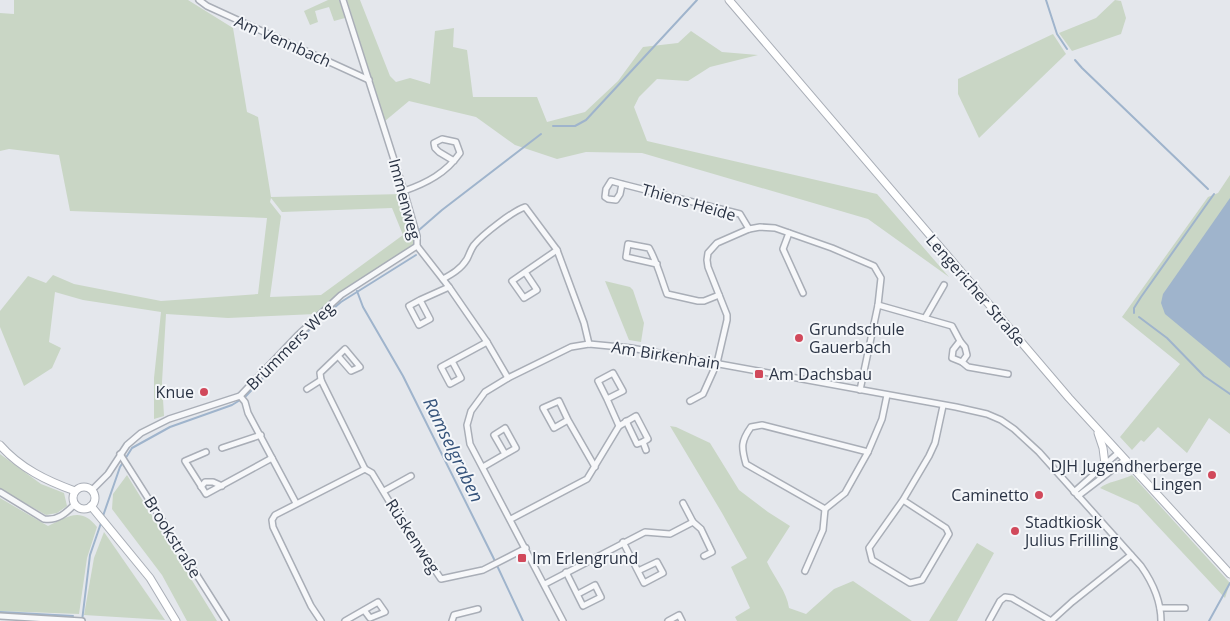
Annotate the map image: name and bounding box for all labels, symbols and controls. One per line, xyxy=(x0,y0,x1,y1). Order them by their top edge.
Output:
street label: Am Vennbach xyxy=(231,10,335,72)
street label: Immenweg xyxy=(384,156,426,242)
street label: Thiens Heide xyxy=(639,178,739,226)
street label: Lengericher Straße xyxy=(921,229,1031,351)
street label: Brümmers Weg xyxy=(241,297,339,395)
place label: Grundschule Gauerbach xyxy=(809,318,905,358)
marker: Grundschule Gauerbach xyxy=(793,332,805,344)
street label: Am Birkenhain xyxy=(610,336,722,374)
place label: Am Dachsbau xyxy=(769,363,872,385)
marker: Am Dachsbau xyxy=(753,368,765,380)
place label: Knue xyxy=(156,381,194,403)
marker: Knue xyxy=(198,386,210,398)
water label: Ramselgraben xyxy=(418,393,490,506)
place label: DJH Jugendherberge Lingen xyxy=(1050,455,1202,495)
marker: DJH Jugendherberge Lingen xyxy=(1206,469,1218,481)
place label: Caminetto xyxy=(951,484,1029,506)
marker: Caminetto xyxy=(1033,489,1045,501)
street label: Brookstraße xyxy=(139,492,207,582)
street label: Rüskenweg xyxy=(381,495,445,578)
place label: Stadtkiosk Julius Frilling xyxy=(1023,511,1119,551)
marker: Stadtkiosk Julius Frilling xyxy=(1009,525,1021,537)
place label: Im Erlengrund xyxy=(532,547,638,569)
marker: Im Erlengrund xyxy=(516,552,528,564)

